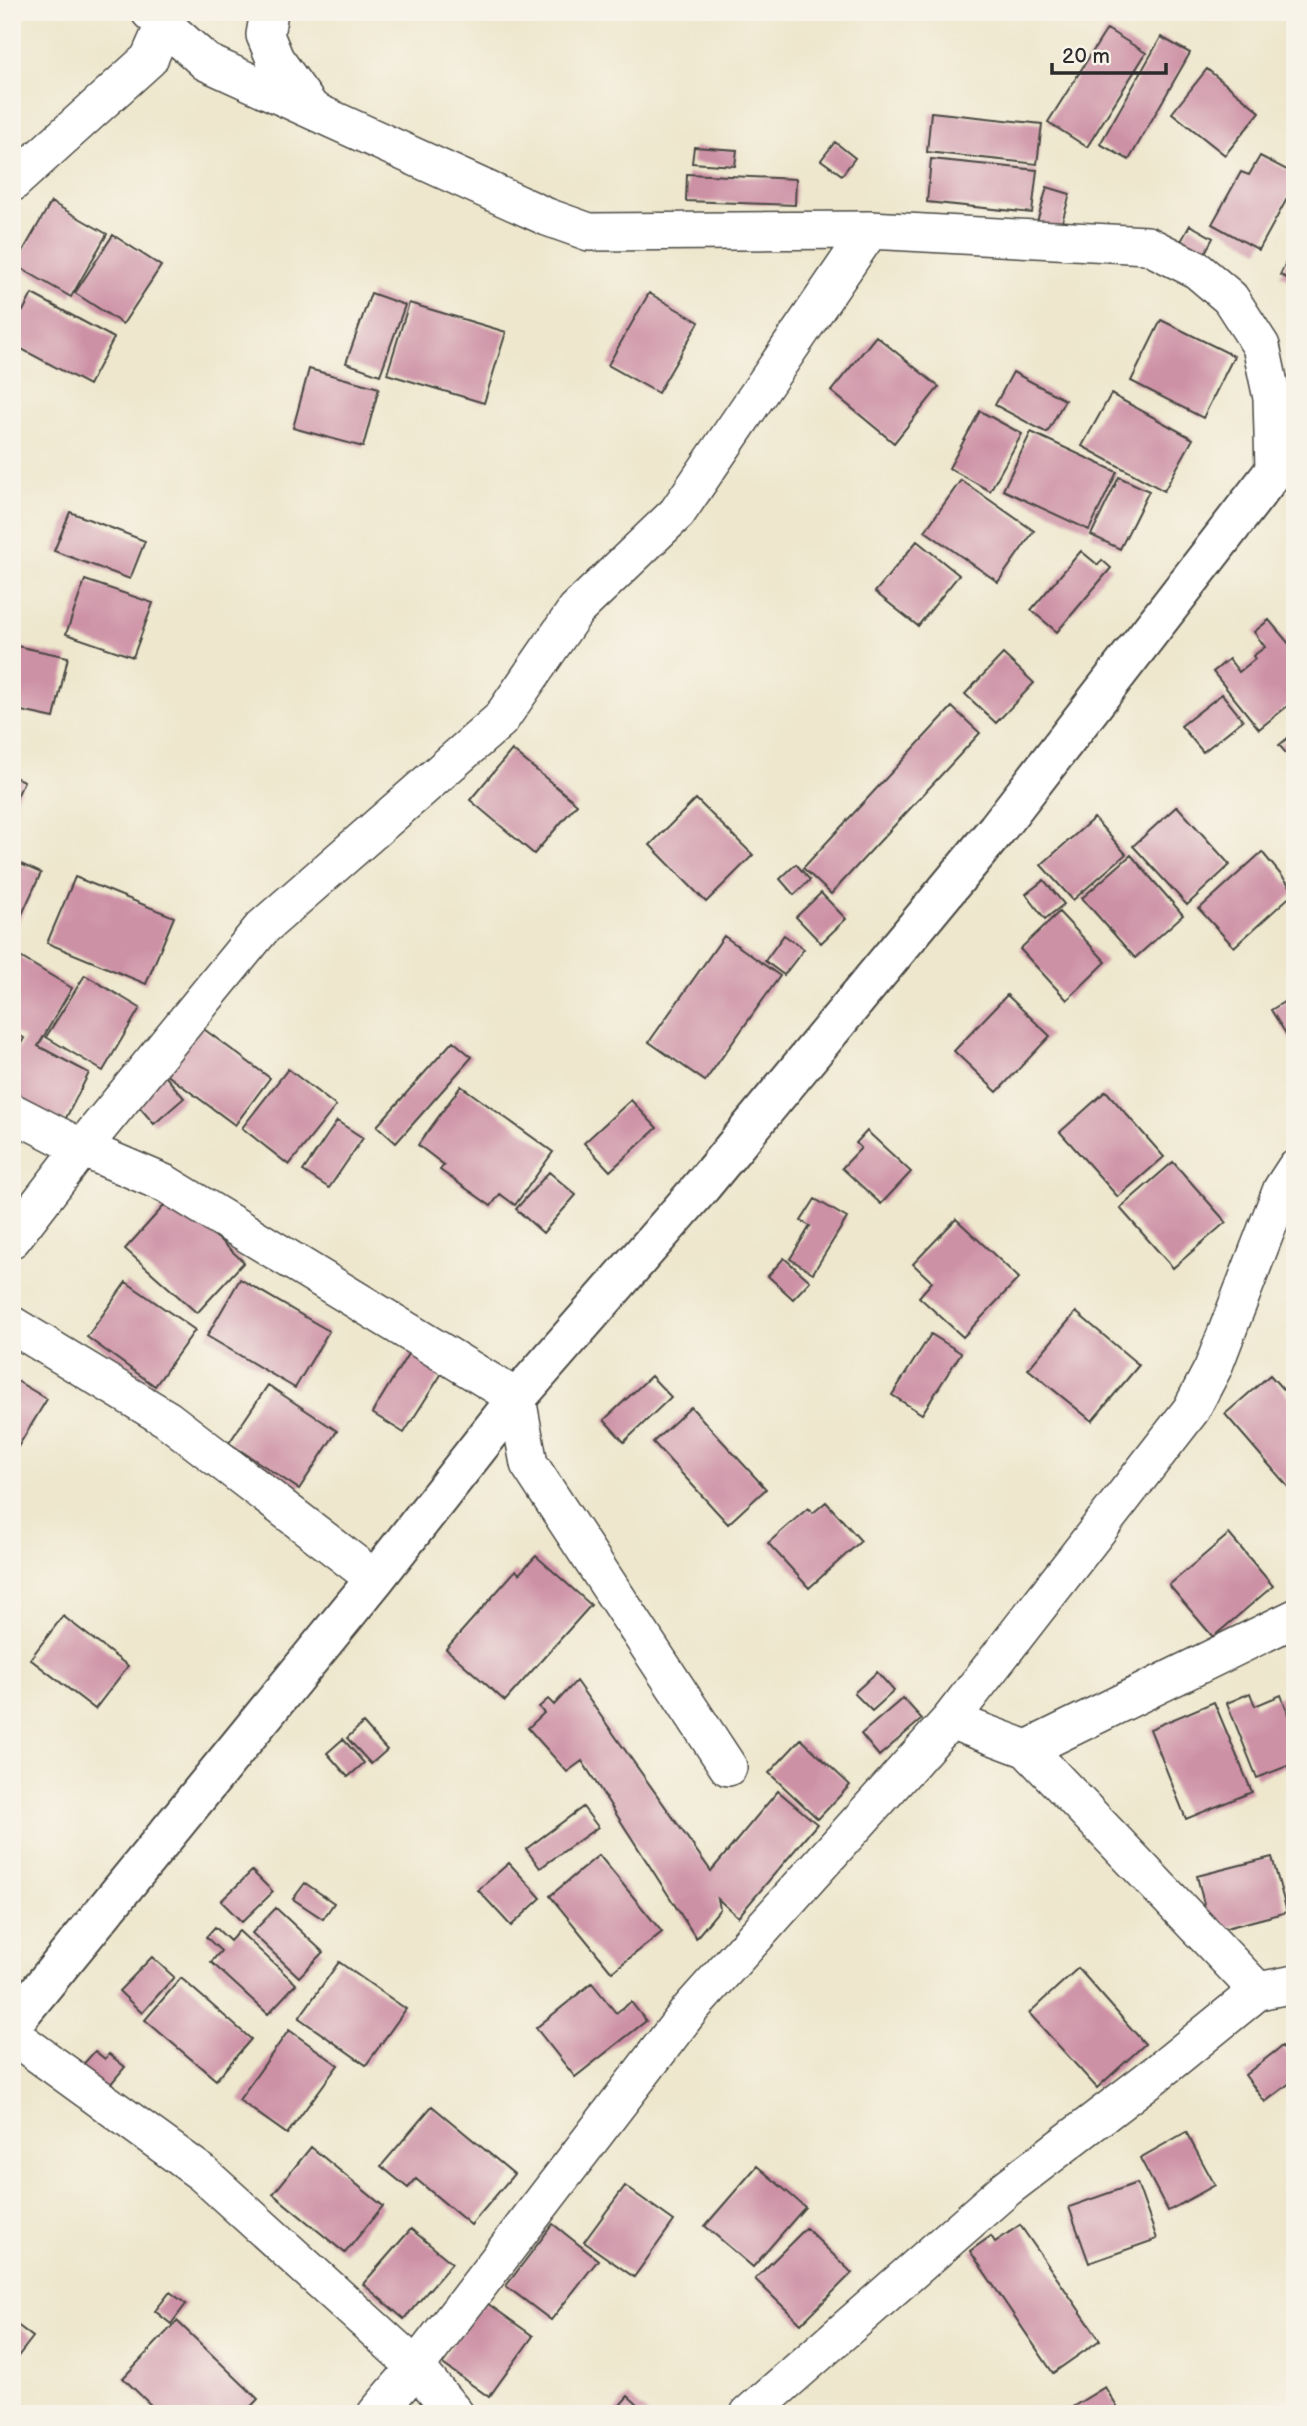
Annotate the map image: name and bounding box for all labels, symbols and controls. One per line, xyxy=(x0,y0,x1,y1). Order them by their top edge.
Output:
scale bar xyxy=(1052,32,1165,76)
text: 20 m xyxy=(1062,44,1110,69)

